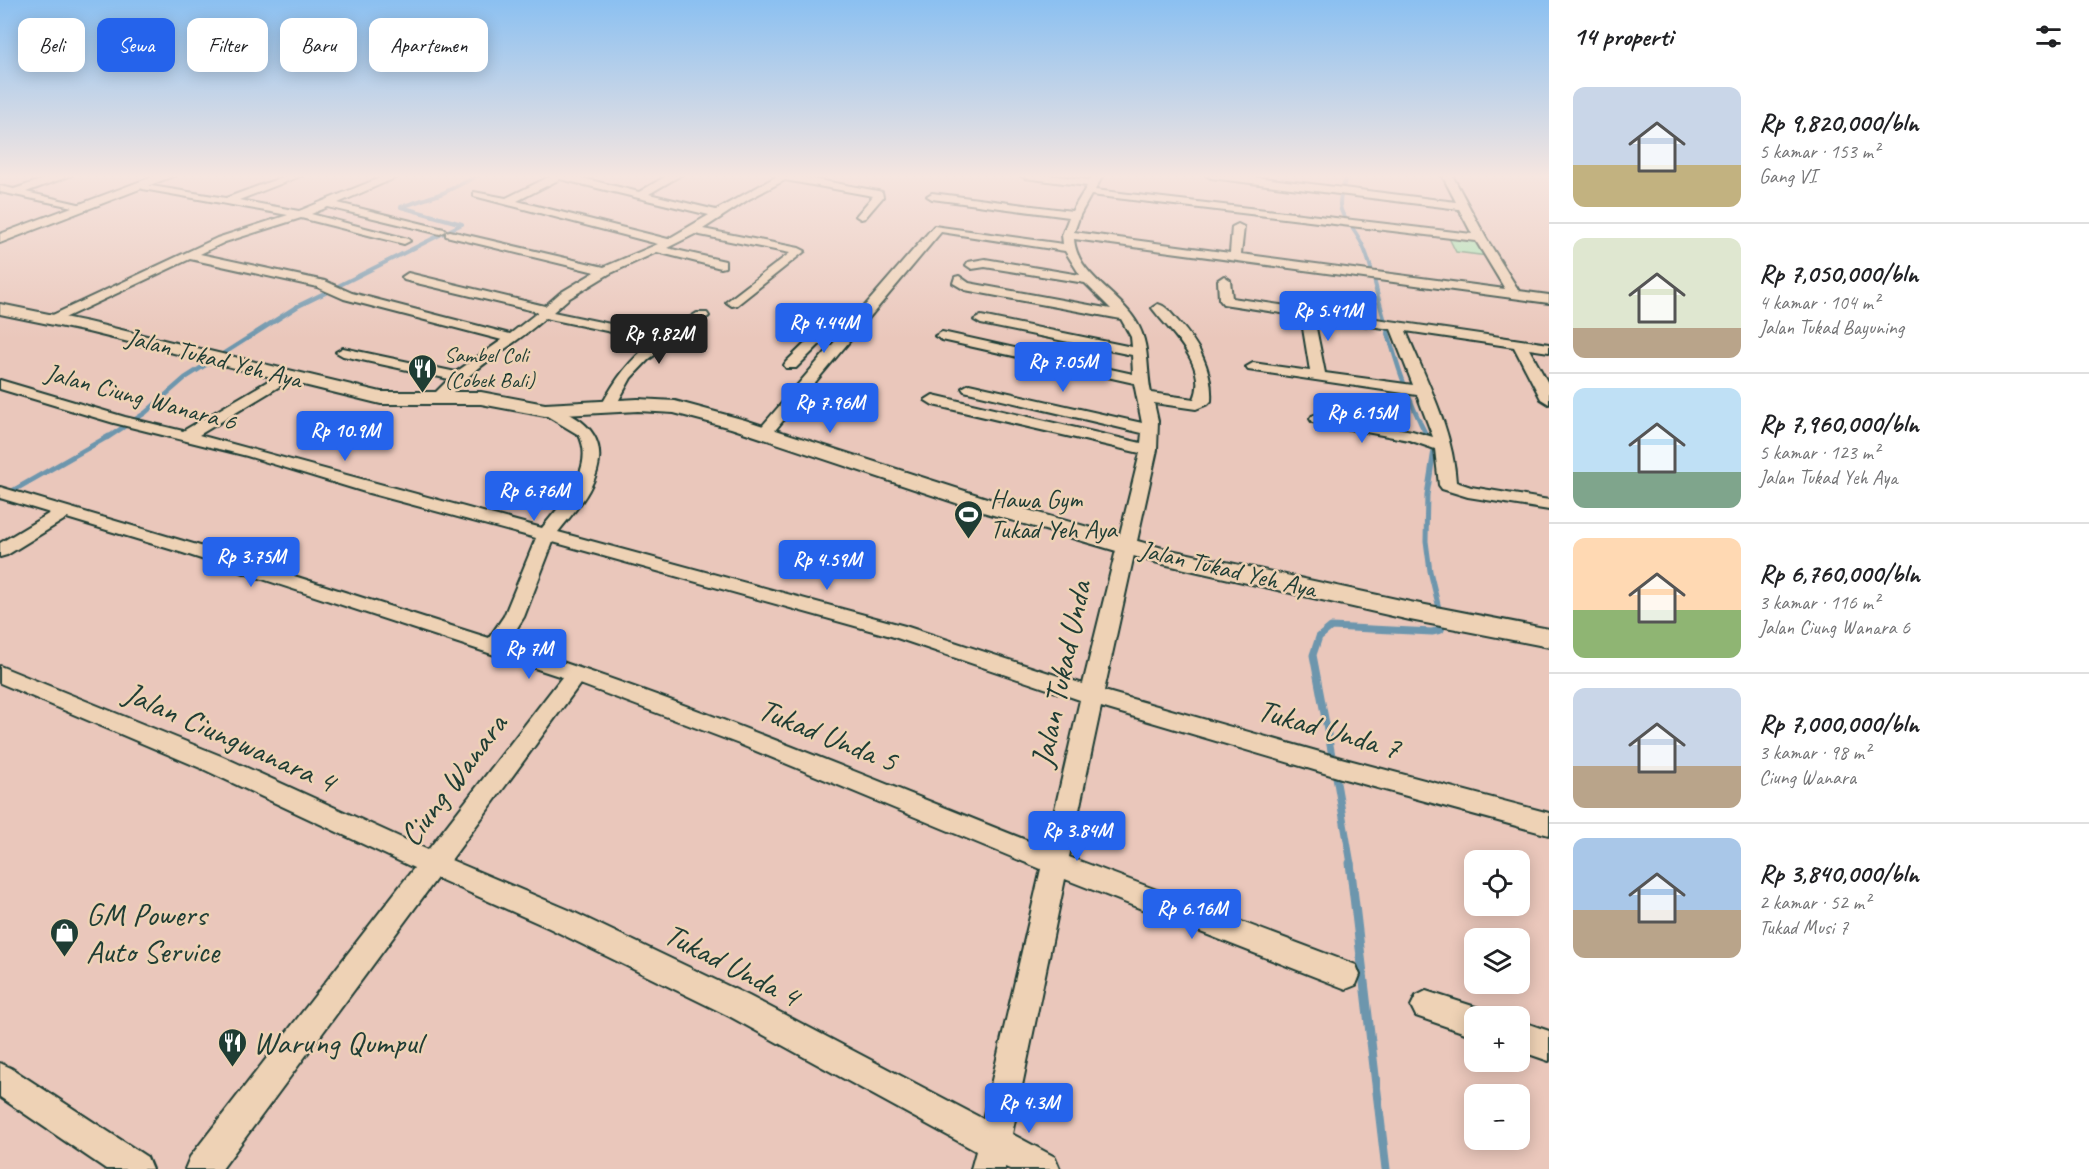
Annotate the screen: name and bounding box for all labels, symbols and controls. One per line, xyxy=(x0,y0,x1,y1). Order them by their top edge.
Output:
chip: Beli xyxy=(18,18,85,72)
chip: Sewa xyxy=(97,18,175,72)
chip: Filter xyxy=(187,18,268,72)
chip: Baru xyxy=(280,18,357,72)
chip: Apartemen xyxy=(369,18,488,72)
text: 14 properti xyxy=(1573,20,1673,53)
icon: filters xyxy=(2032,20,2065,53)
text: Rp 9,820,000/bln xyxy=(1759,106,1918,139)
icon: home xyxy=(1621,111,1693,183)
text: 5 kamar · 153 m² xyxy=(1759,139,1879,164)
text: Gang VI xyxy=(1759,164,1816,189)
text: Rp 7,050,000/bln xyxy=(1759,257,1918,290)
icon: home xyxy=(1621,262,1693,334)
text: 4 kamar · 104 m² xyxy=(1759,290,1879,315)
pin: Rp 5.41M xyxy=(1266,291,1390,342)
text: Rp 5.41M xyxy=(1294,298,1362,323)
pin: Rp 4.44M xyxy=(762,303,886,354)
text: Rp 4.44M xyxy=(789,310,859,335)
pin: Rp 9.82M xyxy=(597,314,721,365)
text: Jalan Tukad Bayuning xyxy=(1759,315,1904,340)
street label: Jalan Tukad Yeh Aya xyxy=(121,320,308,396)
text: Rp 9.82M xyxy=(625,321,693,346)
place label: Sambel Coli (Cobek Bali) xyxy=(444,341,537,394)
pin: Rp 7.05M xyxy=(1001,342,1125,393)
text: Rp 7.05M xyxy=(1029,349,1097,374)
restaurant icon: Sambel Coli (Cobek Bali) xyxy=(407,352,439,394)
street label: Jalan Ciung Wanara 6 xyxy=(40,355,241,439)
pin: Rp 7.96M xyxy=(768,383,892,434)
text: Rp 7.96M xyxy=(795,390,865,415)
pin: Rp 6.15M xyxy=(1300,393,1424,444)
text: Rp 6.15M xyxy=(1327,400,1397,425)
text: Rp 7,960,000/bln xyxy=(1759,407,1919,440)
pin: Rp 10.9M xyxy=(283,411,407,462)
icon: home xyxy=(1621,412,1693,484)
text: Rp 10.9M xyxy=(311,418,379,443)
text: 5 kamar · 123 m² xyxy=(1759,440,1879,465)
text: Jalan Tukad Yeh Aya xyxy=(1759,465,1897,490)
pin: Rp 6.76M xyxy=(472,471,596,522)
text: Rp 6.76M xyxy=(499,478,569,503)
place label: Hawa Gym Tukad Yeh Aya xyxy=(990,483,1118,546)
sports icon: Hawa Gym Tukad Yeh Aya xyxy=(953,498,985,540)
street label: Jalan Tukad Yeh Aya xyxy=(1135,532,1322,606)
pin: Rp 3.75M xyxy=(189,537,313,588)
pin: Rp 4.59M xyxy=(765,540,889,591)
text: Rp 3.75M xyxy=(217,544,285,569)
text: Rp 4.59M xyxy=(793,547,861,572)
text: Rp 6,760,000/bln xyxy=(1759,557,1920,590)
icon: home xyxy=(1621,562,1693,634)
street label: Jalan Tukad Unda xyxy=(1021,575,1101,773)
text: 3 kamar · 116 m² xyxy=(1759,590,1879,615)
text: Jalan Ciung Wanara 6 xyxy=(1759,615,1910,640)
pin: Rp 7M xyxy=(487,629,571,680)
text: Rp 7M xyxy=(505,636,553,661)
street label: Jalan Ciungwanara 4 xyxy=(116,671,345,803)
street label: Tukad Unda 5 xyxy=(752,689,905,782)
street label: Tukad Unda 7 xyxy=(1253,689,1407,769)
street label: Ciung Wanara xyxy=(390,704,517,854)
text: Rp 7,000,000/bln xyxy=(1759,707,1919,740)
icon: home xyxy=(1621,712,1693,784)
text: 3 kamar · 98 m² xyxy=(1759,740,1870,765)
text: Ciung Wanara xyxy=(1759,765,1856,790)
pin: Rp 3.84M xyxy=(1015,811,1139,862)
text: Rp 3.84M xyxy=(1042,818,1112,843)
map controls xyxy=(1464,850,1530,1150)
button: locate xyxy=(1464,850,1530,916)
text: Rp 3,840,000/bln xyxy=(1759,857,1919,890)
icon: home xyxy=(1621,862,1693,934)
pin: Rp 6.16M xyxy=(1130,889,1254,940)
text: 2 kamar · 52 m² xyxy=(1759,890,1870,915)
place label: GM Powers Auto Service xyxy=(86,894,222,972)
text: Rp 6.16M xyxy=(1157,896,1227,921)
street label: Tukad Unda 4 xyxy=(657,913,810,1018)
text: Tukad Musi 7 xyxy=(1759,915,1848,940)
shop icon: GM Powers Auto Service xyxy=(49,916,81,958)
button: layers xyxy=(1464,928,1530,994)
button: + xyxy=(1464,1006,1530,1072)
place label: Warung Qumpul xyxy=(253,1022,428,1063)
restaurant icon: Warung Qumpul xyxy=(216,1026,248,1068)
pin: Rp 4.3M xyxy=(974,1083,1084,1134)
button: − xyxy=(1464,1084,1530,1150)
text: Rp 4.3M xyxy=(999,1090,1059,1115)

